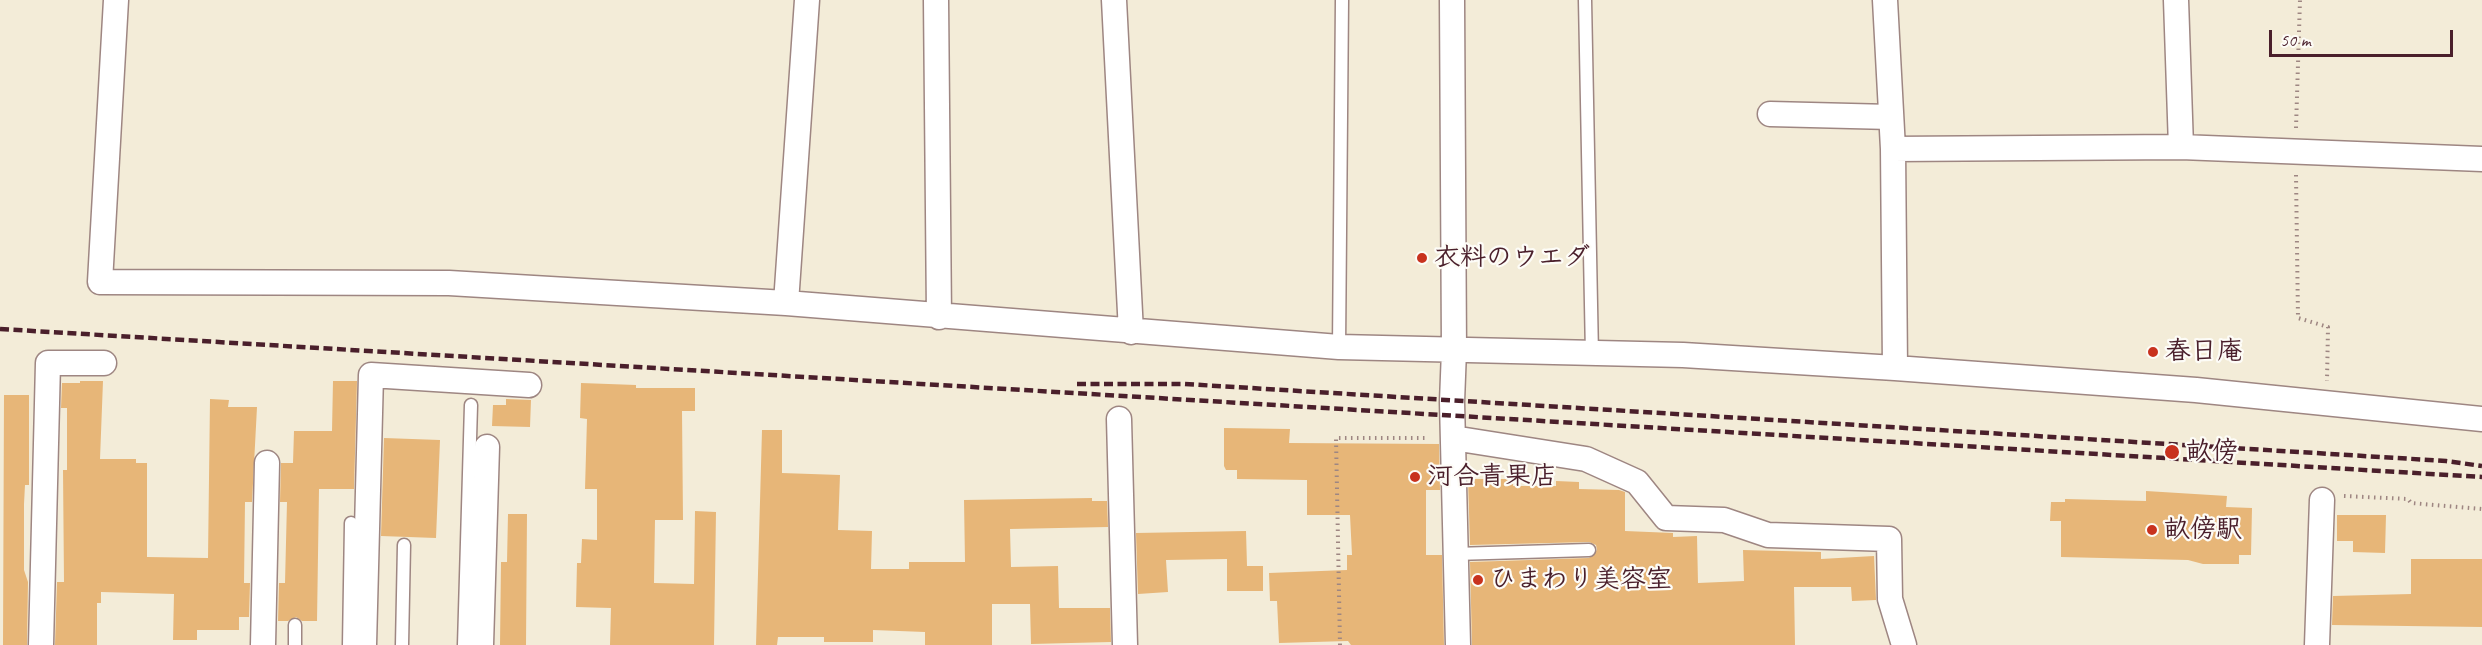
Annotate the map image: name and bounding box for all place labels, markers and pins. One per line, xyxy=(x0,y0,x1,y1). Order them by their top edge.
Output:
place label: 衣料のウエダ xyxy=(1434,242,1590,274)
marker: 衣料のウエダ xyxy=(1415,251,1429,265)
place label: 春日庵 xyxy=(2165,336,2243,368)
marker: 春日庵 xyxy=(2146,345,2160,359)
place label: 畝傍 xyxy=(2186,436,2238,468)
marker: 畝傍 xyxy=(2163,443,2181,461)
place label: 河合青果店 xyxy=(1427,461,1557,493)
marker: 河合青果店 xyxy=(1408,470,1422,484)
place label: 畝傍駅 xyxy=(2164,514,2242,546)
marker: 畝傍駅 xyxy=(2145,523,2159,537)
place label: ひまわり美容室 xyxy=(1490,564,1672,596)
marker: ひまわり美容室 xyxy=(1471,573,1485,587)

